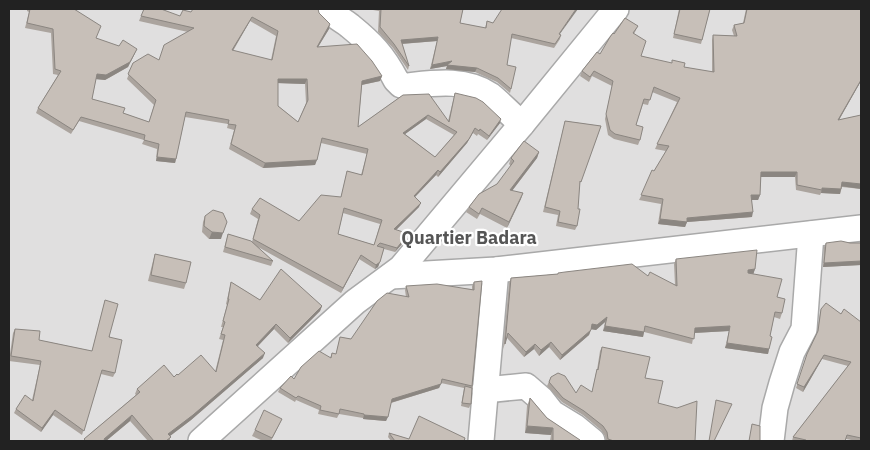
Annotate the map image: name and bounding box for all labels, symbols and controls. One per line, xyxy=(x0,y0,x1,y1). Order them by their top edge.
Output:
district label: Quartier Badara xyxy=(401,226,537,249)

